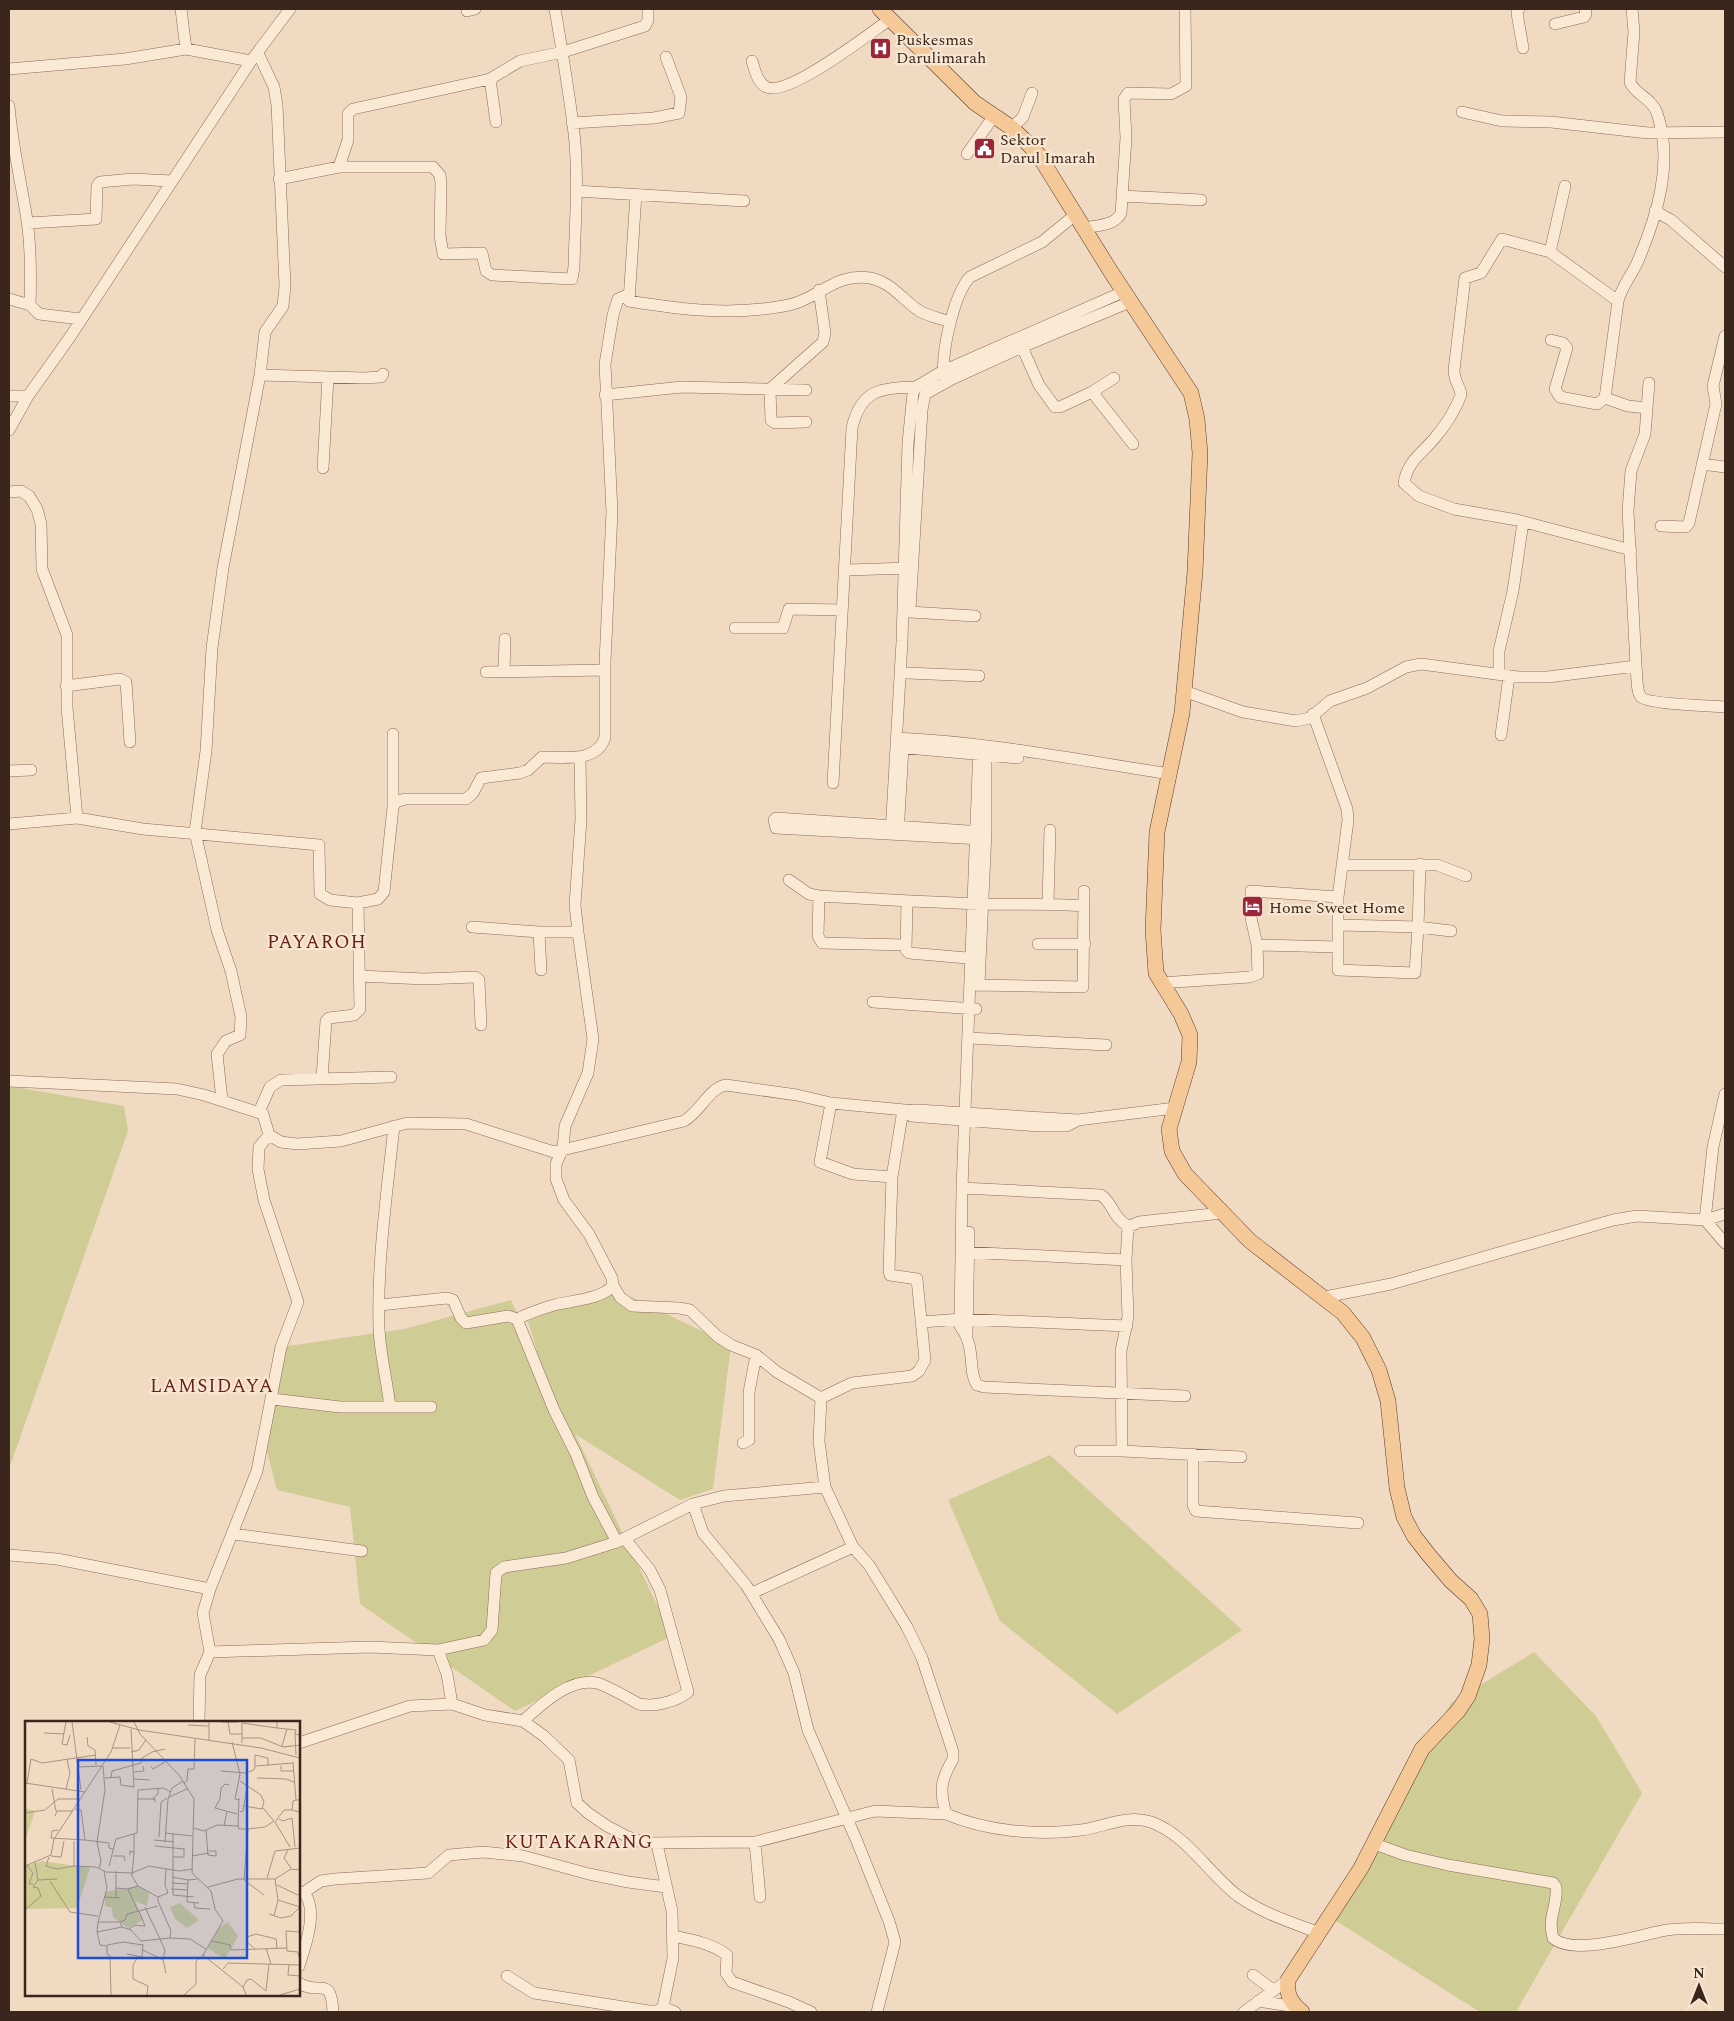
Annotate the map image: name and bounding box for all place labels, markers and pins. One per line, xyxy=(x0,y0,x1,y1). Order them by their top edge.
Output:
place label: Puskesmas Darulimarah xyxy=(896,28,986,70)
hospital icon: Puskesmas Darulimarah xyxy=(868,36,892,60)
place label: Sektor Darul Imarah xyxy=(1000,128,1096,170)
public building icon: Sektor Darul Imarah xyxy=(972,136,996,160)
hotel icon: Home Sweet Home xyxy=(1241,895,1265,919)
place label: Home Sweet Home xyxy=(1269,896,1405,920)

